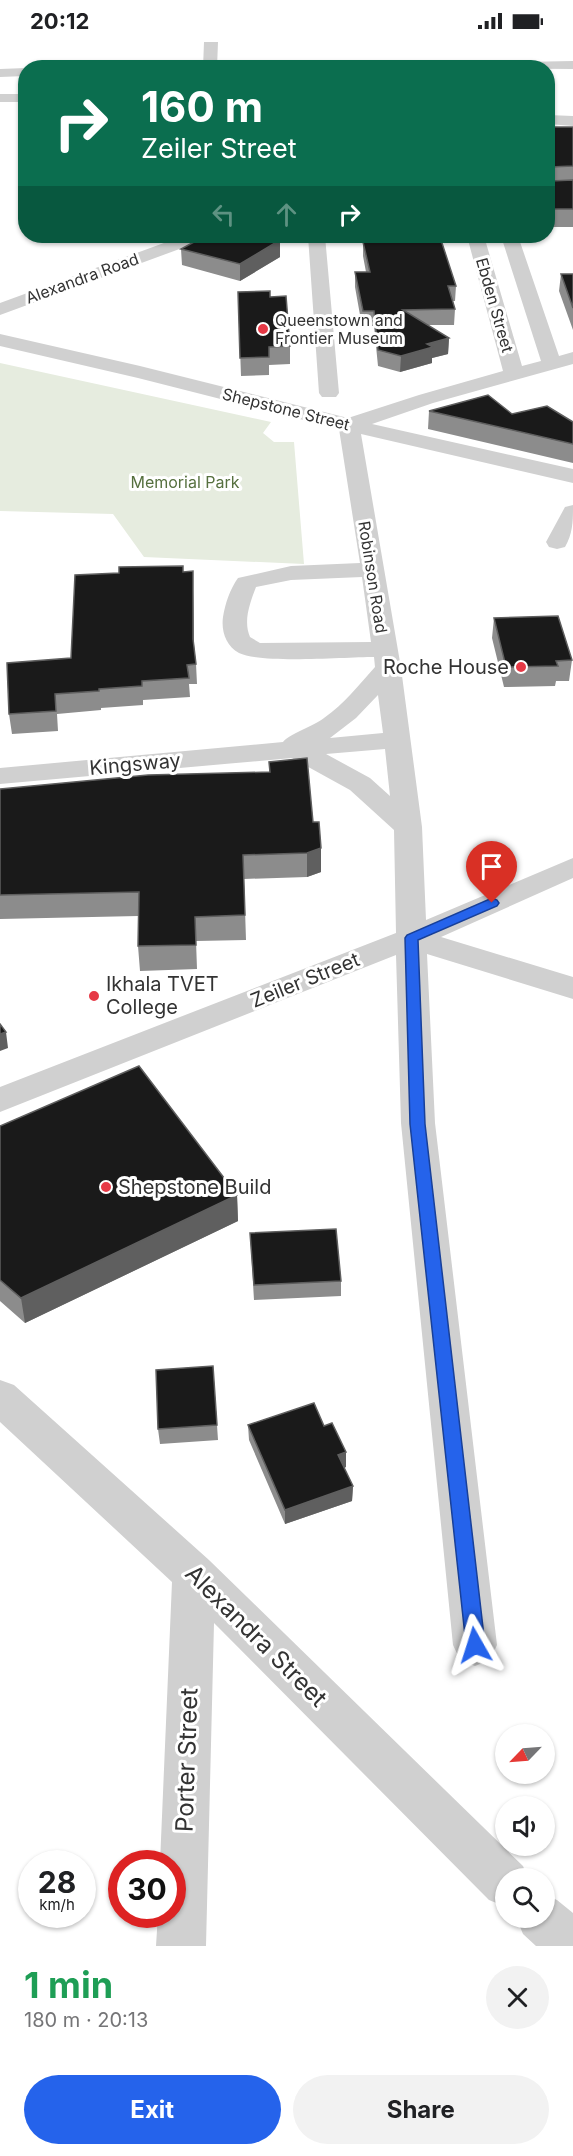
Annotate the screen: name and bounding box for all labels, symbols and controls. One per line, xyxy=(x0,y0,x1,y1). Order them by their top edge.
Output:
text: 20:12 xyxy=(30,8,89,34)
text: 160 m xyxy=(141,81,263,132)
icon: right xyxy=(42,84,120,162)
text: Zeiler Street xyxy=(141,132,297,165)
icon: left xyxy=(207,198,240,231)
icon: ahead xyxy=(270,198,303,231)
icon: right xyxy=(333,198,366,231)
street label: Alexandra Road xyxy=(23,248,141,308)
street label: Ebden Street xyxy=(472,255,518,355)
place label: Queenstown and Frontier Museum xyxy=(275,310,403,348)
marker: Queenstown and Frontier Museum xyxy=(256,322,270,336)
street label: Shepstone Street xyxy=(220,384,352,434)
park label: Memorial Park xyxy=(130,472,240,492)
street label: Robinson Road xyxy=(354,519,392,635)
place label: Roche House xyxy=(383,655,509,679)
marker: Roche House xyxy=(514,660,528,674)
street label: Kingsway xyxy=(88,748,182,780)
pin xyxy=(466,841,517,903)
icon: arrive xyxy=(475,850,508,883)
street label: Zeiler Street xyxy=(247,947,363,1013)
place label: Ikhala TVET College xyxy=(106,972,219,1019)
marker: Ikhala TVET College xyxy=(87,989,101,1003)
place label: Shepstone Build xyxy=(118,1175,271,1199)
marker: Shepstone Build xyxy=(99,1180,113,1194)
street label: Alexandra Street xyxy=(180,1559,333,1713)
position arrow xyxy=(443,1613,507,1677)
street label: Porter Street xyxy=(169,1687,204,1833)
north arrow xyxy=(495,1724,555,1784)
map controls xyxy=(495,1724,555,1928)
button: sound xyxy=(495,1796,555,1856)
speed limit sign: 30 xyxy=(108,1850,186,1928)
text: 28 xyxy=(38,1864,76,1900)
button: search xyxy=(495,1868,555,1928)
text: km/h xyxy=(39,1895,75,1914)
text: 1 min xyxy=(24,1963,113,2007)
button: close xyxy=(486,1966,549,2029)
text: 180 m · 20:13 xyxy=(24,2008,148,2032)
button: Exit xyxy=(24,2075,281,2144)
button: Share xyxy=(293,2075,549,2144)

